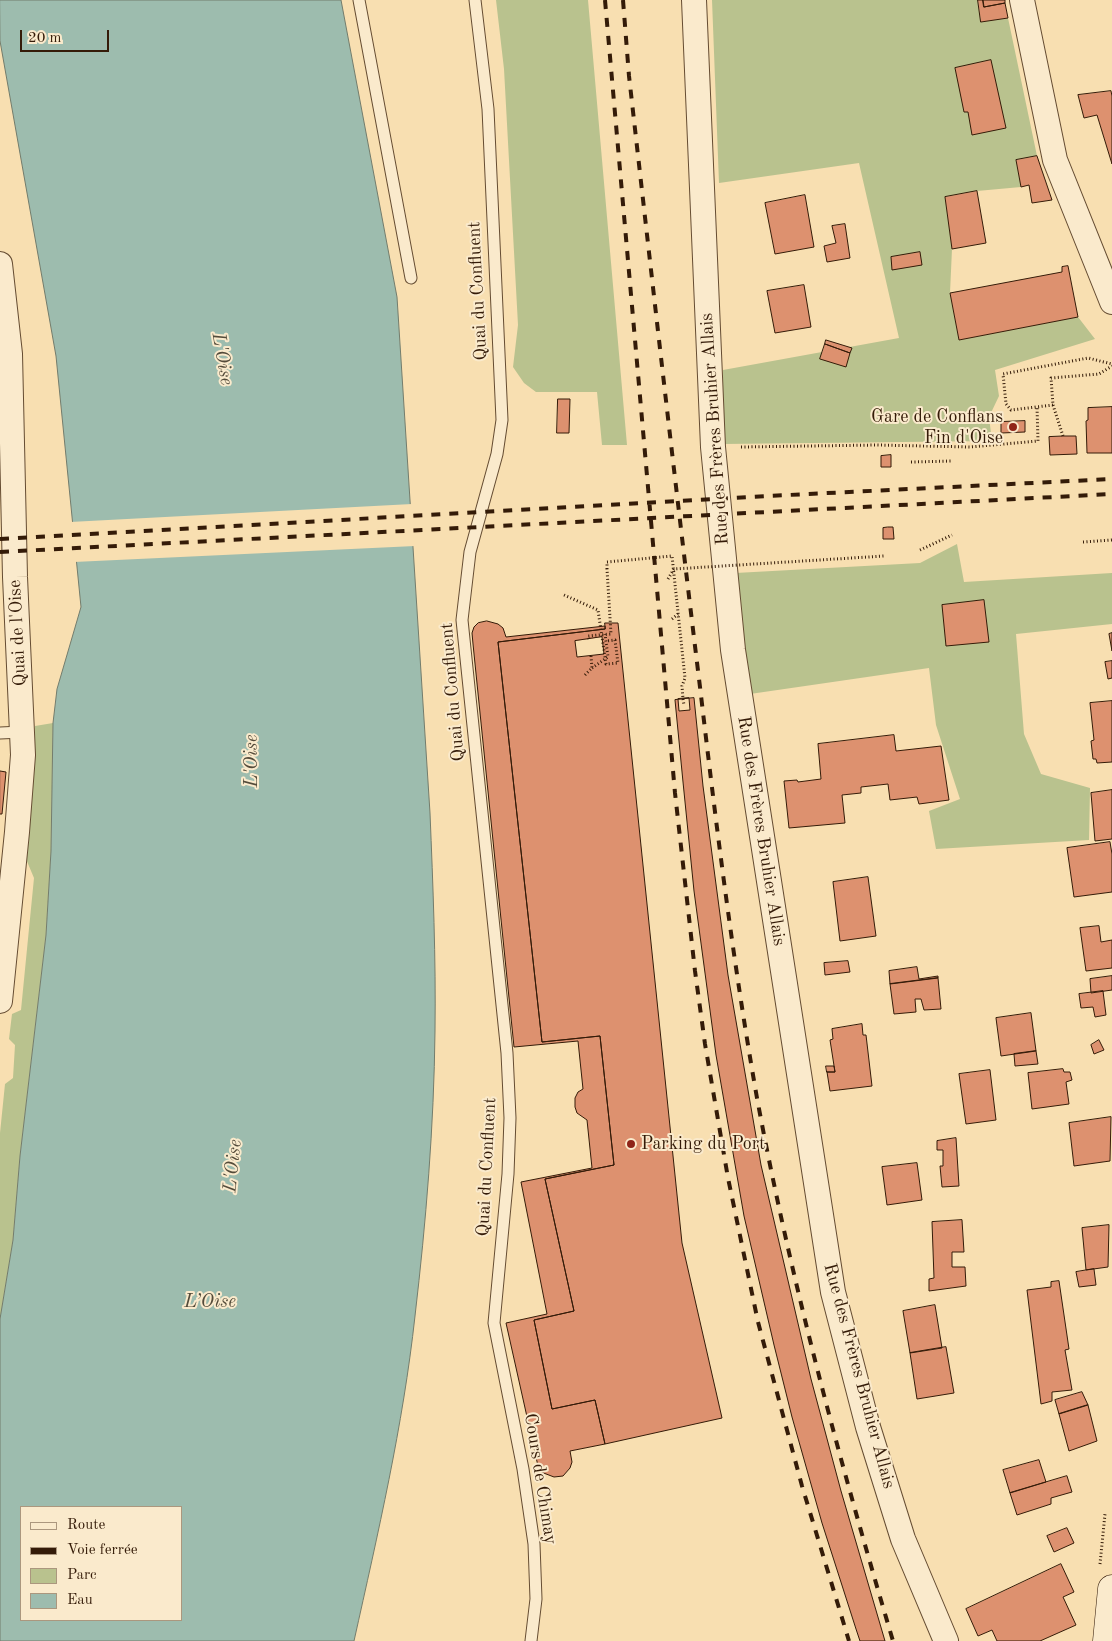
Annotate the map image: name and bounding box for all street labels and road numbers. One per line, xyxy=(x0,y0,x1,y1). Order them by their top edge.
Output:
street label: Quai du Confluent xyxy=(464,221,492,361)
street label: Rue des Frères Bruhier Allais xyxy=(696,312,734,546)
street label: Quai de l'Oise xyxy=(4,579,32,687)
street label: Quai du Confluent xyxy=(436,622,470,762)
street label: Rue des Frères Bruhier Allais xyxy=(732,714,790,948)
street label: Quai du Confluent xyxy=(473,1097,501,1237)
street label: Rue des Frères Bruhier Allais xyxy=(818,1261,900,1491)
street label: Cours de Chimay xyxy=(519,1412,561,1546)

